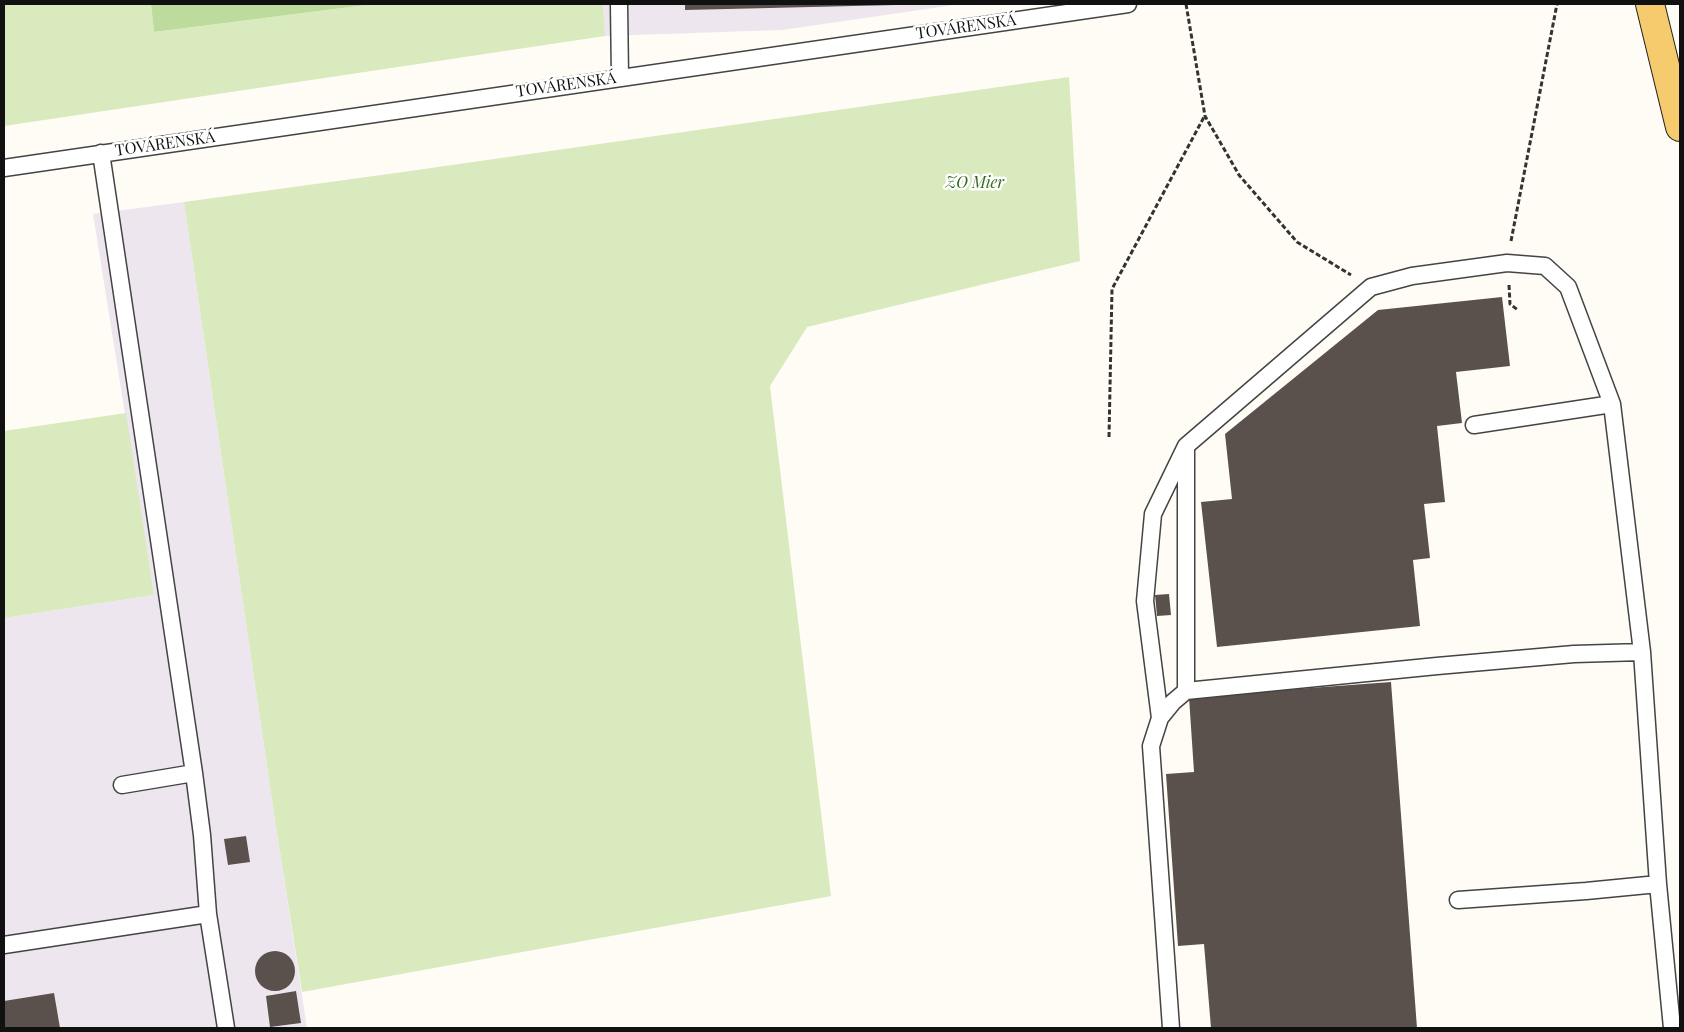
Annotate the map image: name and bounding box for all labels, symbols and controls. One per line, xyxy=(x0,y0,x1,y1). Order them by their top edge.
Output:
street label: TOVÁRENSKÁ xyxy=(915,10,1017,44)
street label: TOVÁRENSKÁ xyxy=(515,68,617,102)
street label: TOVÁRENSKÁ xyxy=(114,127,216,161)
park label: ZO Mier xyxy=(946,173,1004,193)

